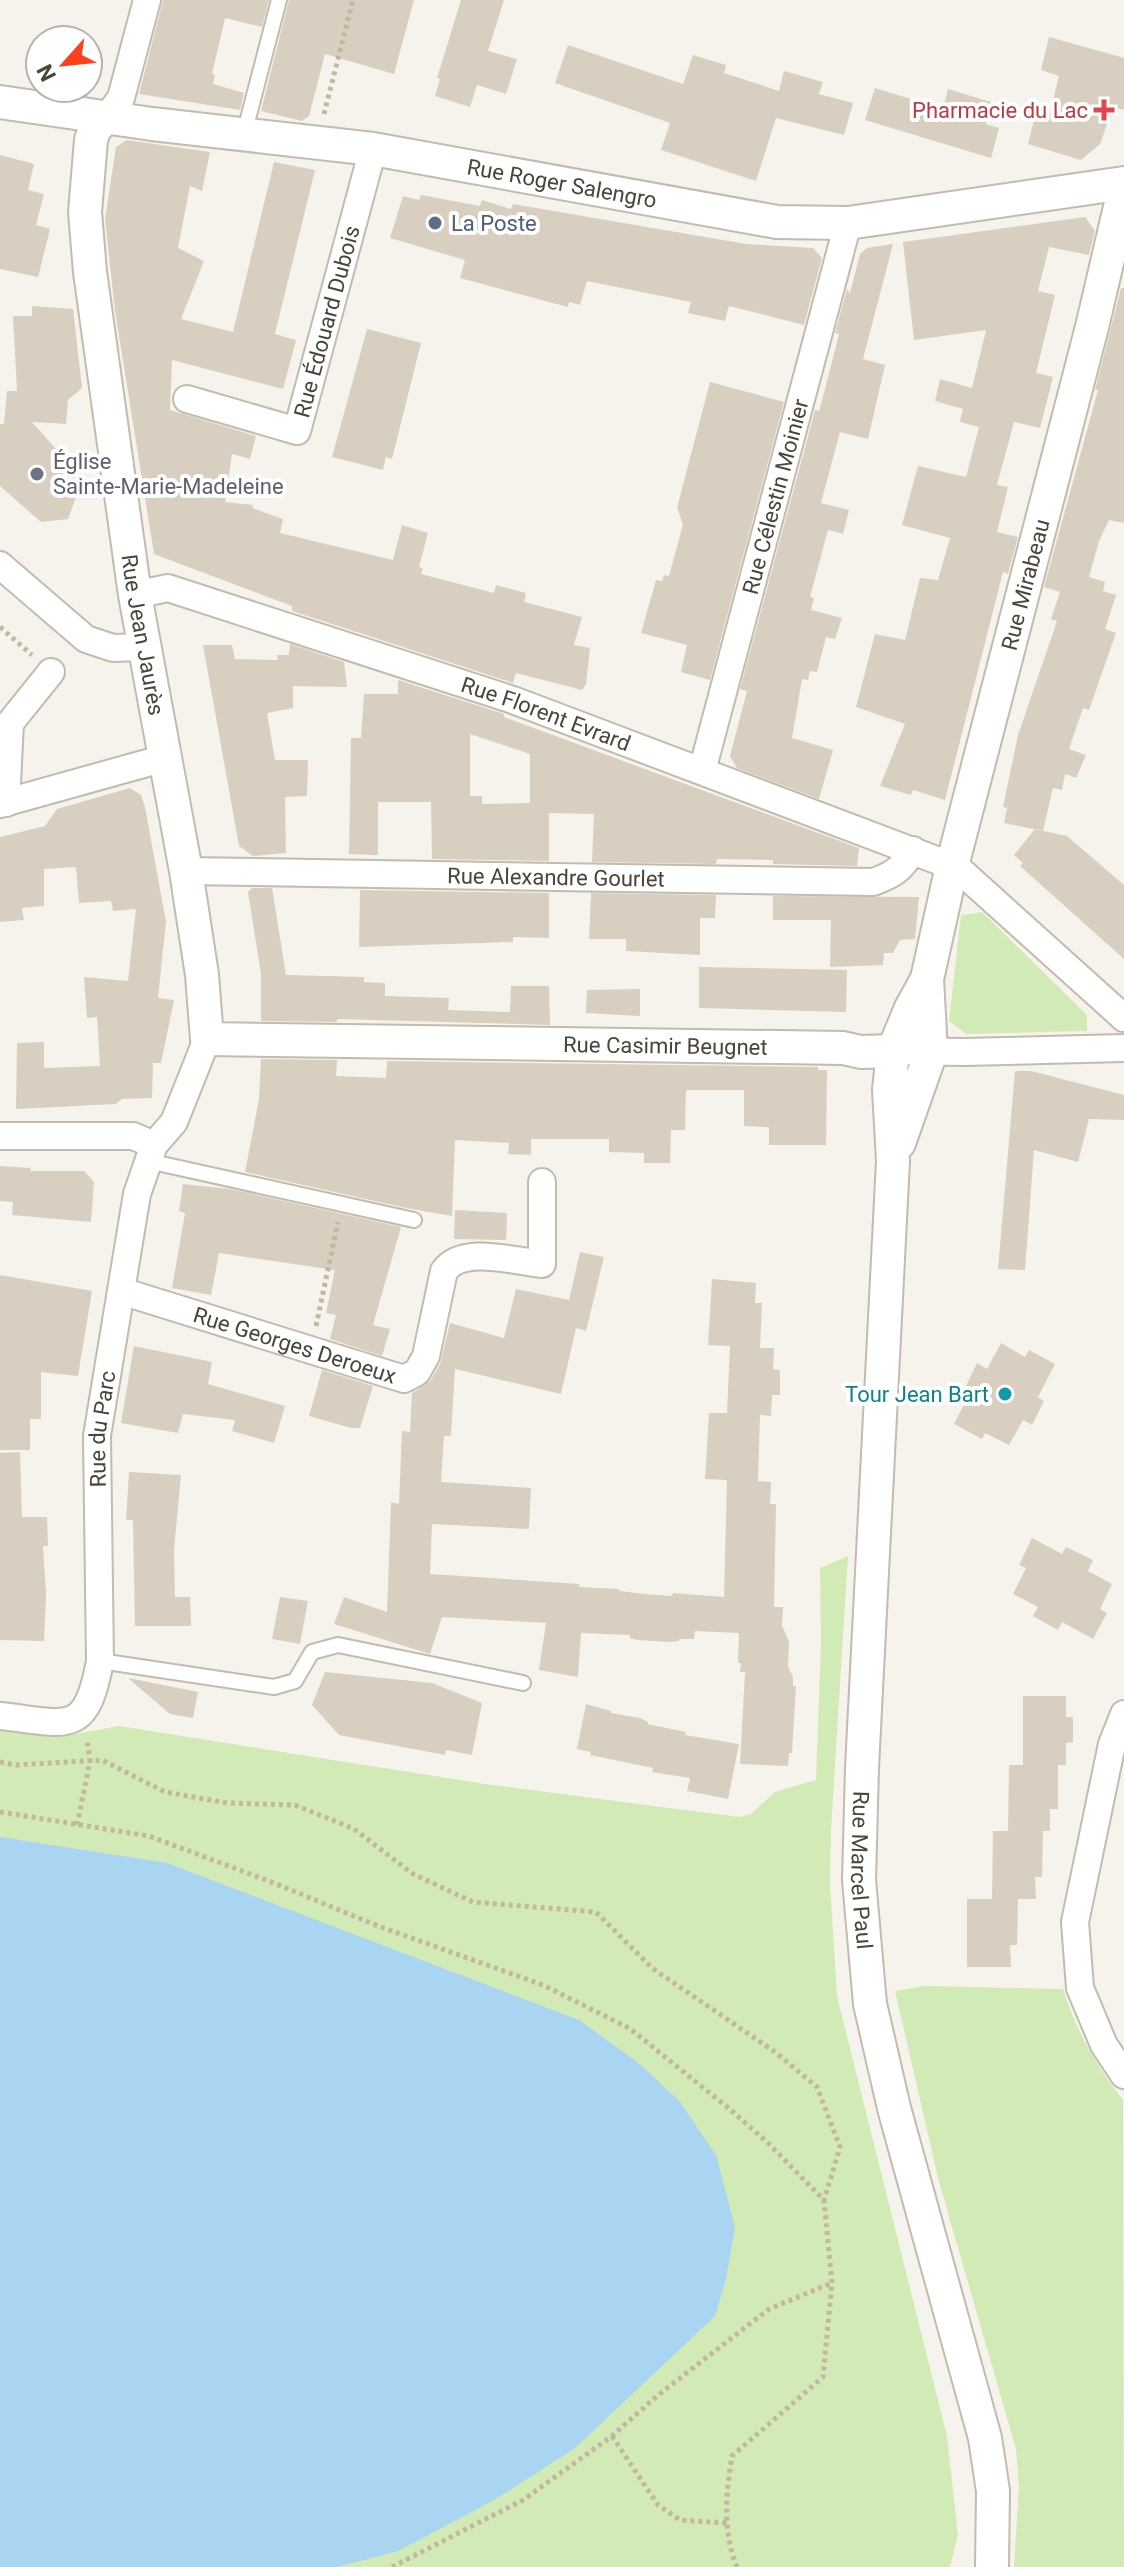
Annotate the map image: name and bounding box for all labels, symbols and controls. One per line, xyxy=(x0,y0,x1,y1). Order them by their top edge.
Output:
north arrow xyxy=(24,24,104,104)
text: N xyxy=(32,60,61,85)
place label: Pharmacie du Lac xyxy=(912,98,1088,123)
marker: Pharmacie du Lac xyxy=(1095,101,1113,119)
street label: Rue Roger Salengro xyxy=(465,154,659,213)
place label: La Poste xyxy=(451,211,537,236)
marker: La Poste xyxy=(426,214,444,232)
street label: Rue Édouard Dubois xyxy=(289,223,365,420)
street label: Rue Célestin Moinier xyxy=(738,396,814,597)
place label: Église Sainte-Marie-Madeleine xyxy=(53,449,284,499)
marker: Église Sainte-Marie-Madeleine xyxy=(28,465,46,483)
street label: Rue Mirabeau xyxy=(997,517,1055,653)
street label: Rue Jean Jaurès xyxy=(116,553,169,717)
street label: Rue Florent Evrard xyxy=(458,672,634,756)
street label: Rue Alexandre Gourlet xyxy=(447,863,665,892)
street label: Rue Casimir Beugnet xyxy=(563,1032,768,1060)
street label: Rue Georges Deroeux xyxy=(190,1302,399,1389)
street label: Rue du Parc xyxy=(85,1369,121,1488)
place label: Tour Jean Bart xyxy=(845,1382,989,1407)
marker: Tour Jean Bart xyxy=(996,1385,1014,1403)
street label: Rue Marcel Paul xyxy=(846,1791,877,1950)

